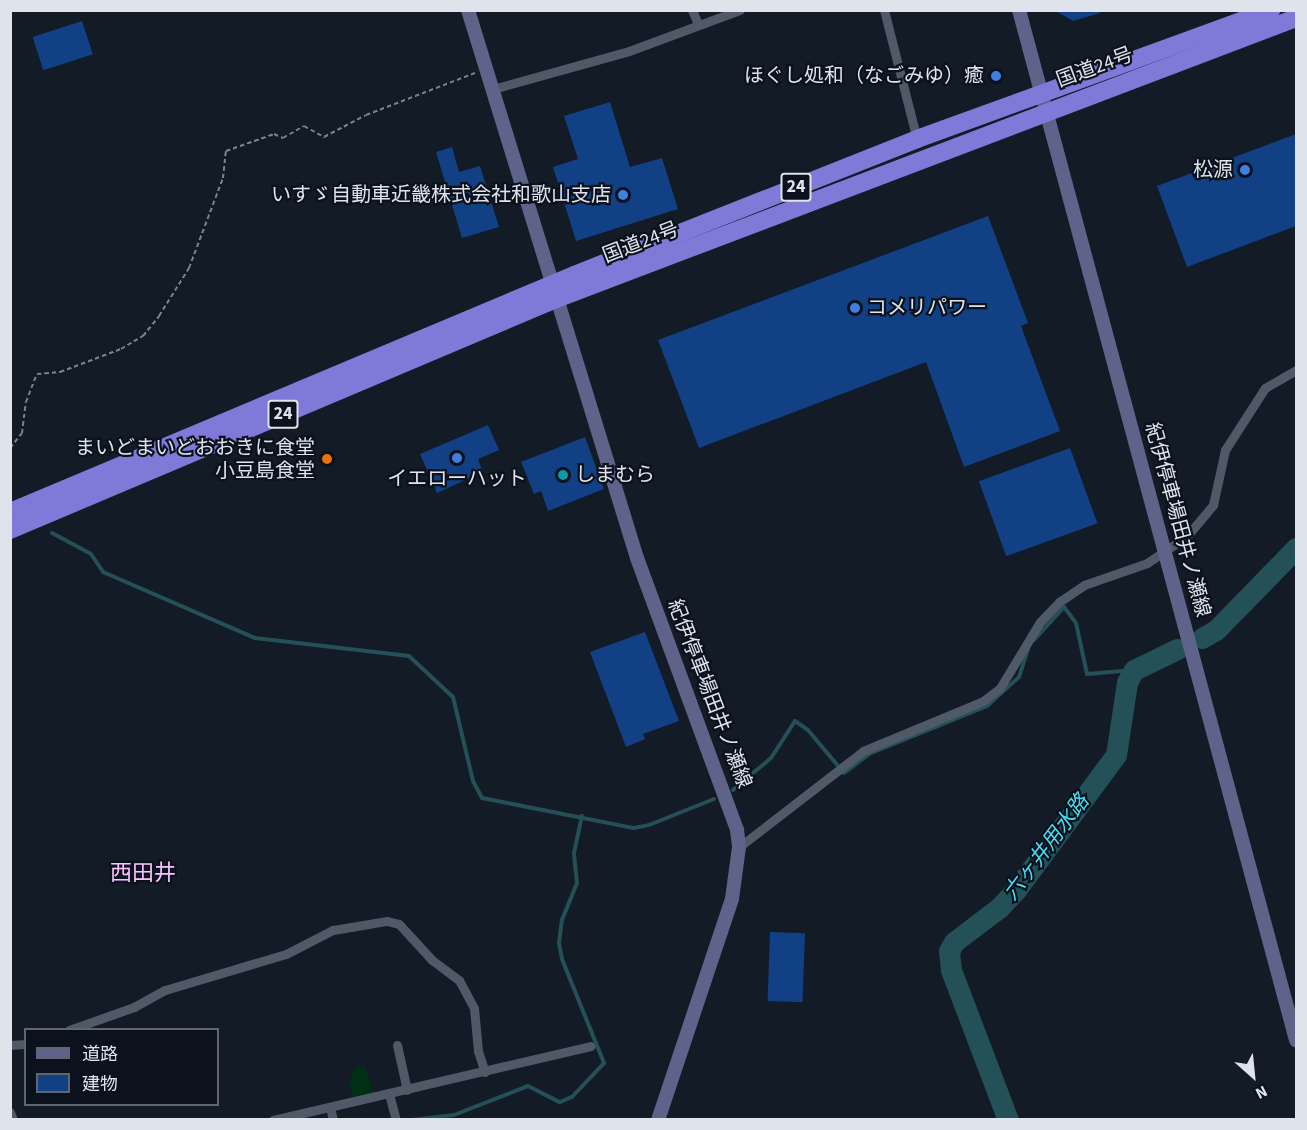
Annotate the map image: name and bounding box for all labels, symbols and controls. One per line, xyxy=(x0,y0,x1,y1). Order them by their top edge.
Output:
street label: 国道24号 xyxy=(1053,43,1137,93)
place label: ほぐし処和（なごみゆ）癒 xyxy=(744,64,984,88)
marker: ほぐし処和（なごみゆ）癒 xyxy=(989,69,1003,83)
place label: 松源 xyxy=(1193,158,1233,182)
marker: 松源 xyxy=(1238,163,1252,177)
road number: 24 xyxy=(780,172,812,202)
place label: いすゞ自動車近畿株式会社和歌山支店 xyxy=(271,183,611,207)
marker: いすゞ自動車近畿株式会社和歌山支店 xyxy=(616,188,630,202)
street label: 国道24号 xyxy=(599,217,683,269)
place label: コメリパワー xyxy=(867,296,987,320)
marker: コメリパワー xyxy=(848,301,862,315)
road number: 24 xyxy=(266,399,300,429)
street label: 紀伊停車場田井ノ瀬線 xyxy=(1140,420,1214,620)
place label: まいどまいどおおきに食堂 小豆島食堂 xyxy=(75,436,315,483)
marker: イエローハット xyxy=(450,451,464,465)
marker: まいどまいどおおきに食堂 小豆島食堂 xyxy=(320,452,334,466)
place label: しまむら xyxy=(575,463,655,487)
place label: イエローハット xyxy=(387,467,527,491)
marker: しまむら xyxy=(556,468,570,482)
street label: 紀伊停車場田井ノ瀬線 xyxy=(662,596,756,792)
water label: 六ヶ井用水路 xyxy=(998,789,1094,905)
district label: 西田井 xyxy=(110,861,176,887)
legend xyxy=(24,1028,219,1106)
text: 道路 xyxy=(82,1042,118,1067)
north arrow xyxy=(1223,1046,1283,1106)
text: 建物 xyxy=(82,1072,118,1097)
text: N xyxy=(1251,1080,1271,1104)

